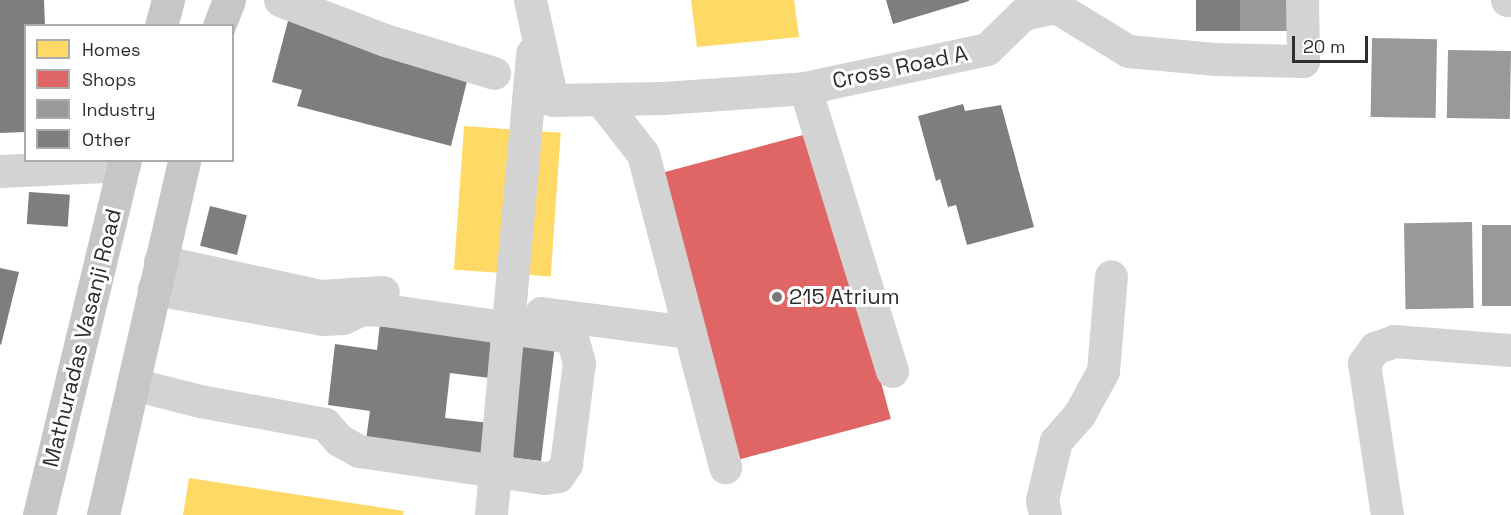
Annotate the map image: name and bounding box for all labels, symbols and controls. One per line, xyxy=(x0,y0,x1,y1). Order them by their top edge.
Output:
legend xyxy=(24,24,234,162)
scale bar xyxy=(1295,24,1372,62)
text: 20 m xyxy=(1303,35,1346,58)
text: Homes xyxy=(82,38,141,61)
street label: Cross Road A xyxy=(830,40,970,94)
text: Shops xyxy=(82,68,136,91)
text: Industry xyxy=(82,98,155,121)
text: Other xyxy=(82,128,131,151)
street label: Mathuradas Vasanji Road xyxy=(37,206,127,470)
place label: 215 Atrium xyxy=(789,284,900,310)
marker: 215 Atrium xyxy=(770,290,784,304)

